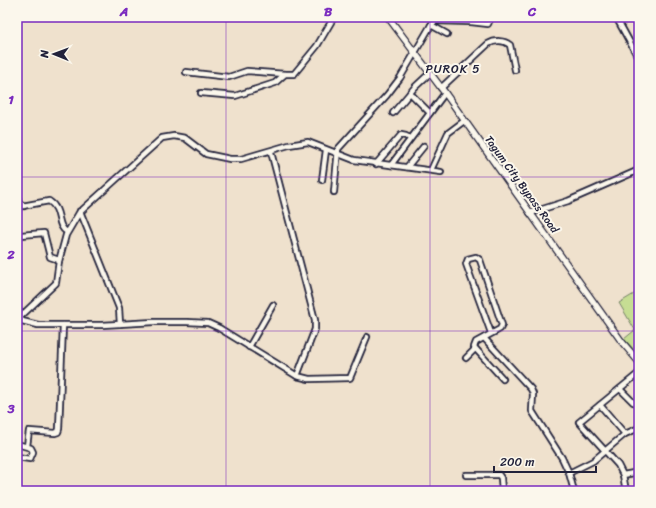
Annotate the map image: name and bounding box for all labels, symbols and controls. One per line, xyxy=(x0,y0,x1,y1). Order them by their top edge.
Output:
text: A xyxy=(119,0,128,23)
text: B xyxy=(324,0,333,23)
text: C xyxy=(527,0,537,23)
north arrow xyxy=(34,34,74,74)
text: N xyxy=(35,49,54,59)
district label: PUROK 5 xyxy=(425,58,481,80)
text: 1 xyxy=(8,88,14,111)
street label: Tagum City Bypass Road xyxy=(480,131,564,238)
text: 2 xyxy=(6,243,15,266)
text: 3 xyxy=(6,397,15,420)
scale bar xyxy=(494,448,596,474)
text: 200 m xyxy=(500,451,534,473)

